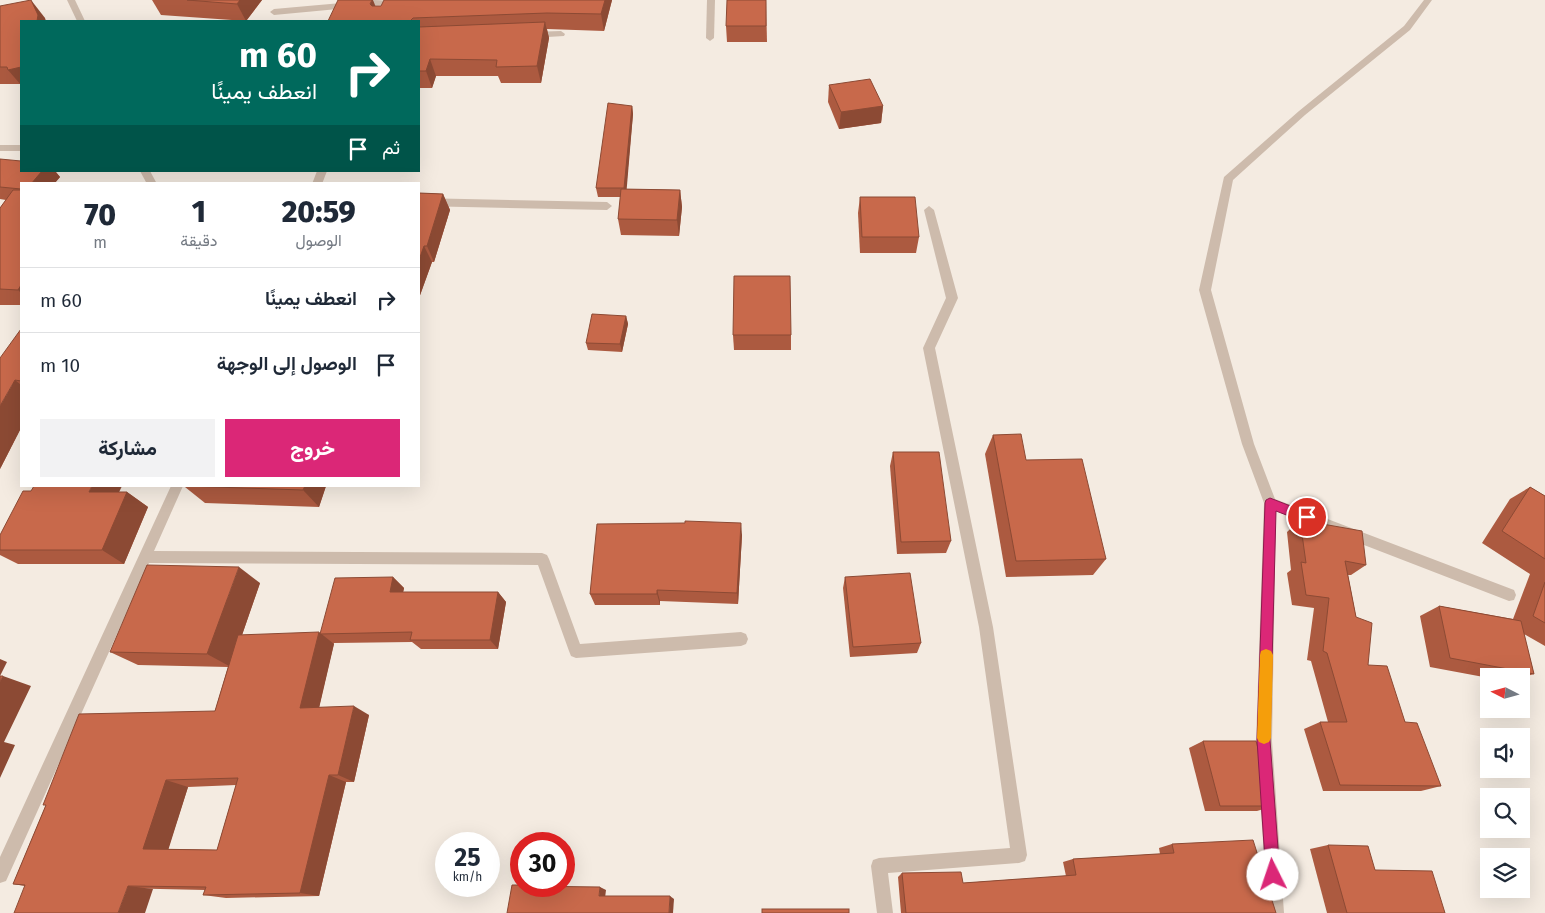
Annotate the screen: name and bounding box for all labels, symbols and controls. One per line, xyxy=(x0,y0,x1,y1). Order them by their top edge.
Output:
text: 60 m xyxy=(239,34,317,76)
icon: right xyxy=(335,40,400,105)
text: انعطف يمينًا xyxy=(211,78,317,105)
icon: arrive xyxy=(344,135,372,163)
text: ثم xyxy=(382,136,400,159)
text: 1 xyxy=(192,194,206,230)
text: 20:59 xyxy=(282,194,356,230)
text: 70 xyxy=(84,197,116,233)
text: دقيقة xyxy=(180,231,217,250)
text: الوصول xyxy=(296,231,342,250)
text: m xyxy=(93,233,107,252)
icon: right xyxy=(372,286,400,314)
text: انعطف يمينًا xyxy=(265,287,357,310)
text: 60 m xyxy=(40,289,82,312)
icon: arrive xyxy=(372,351,400,379)
text: الوصول إلى الوجهة xyxy=(217,352,357,375)
text: 10 m xyxy=(40,354,80,377)
button: مشاركة xyxy=(40,419,215,477)
button: خروج xyxy=(225,419,400,477)
pin xyxy=(1286,496,1328,538)
icon: arrive xyxy=(1293,503,1321,531)
north arrow xyxy=(1480,668,1530,718)
map controls xyxy=(1480,668,1530,898)
button: sound xyxy=(1480,728,1530,778)
button: search xyxy=(1480,788,1530,838)
speed limit sign: 30 xyxy=(510,832,575,897)
text: 25 xyxy=(454,843,481,873)
position arrow xyxy=(1246,848,1298,900)
button: layers xyxy=(1480,848,1530,898)
text: km/h xyxy=(453,870,482,884)

